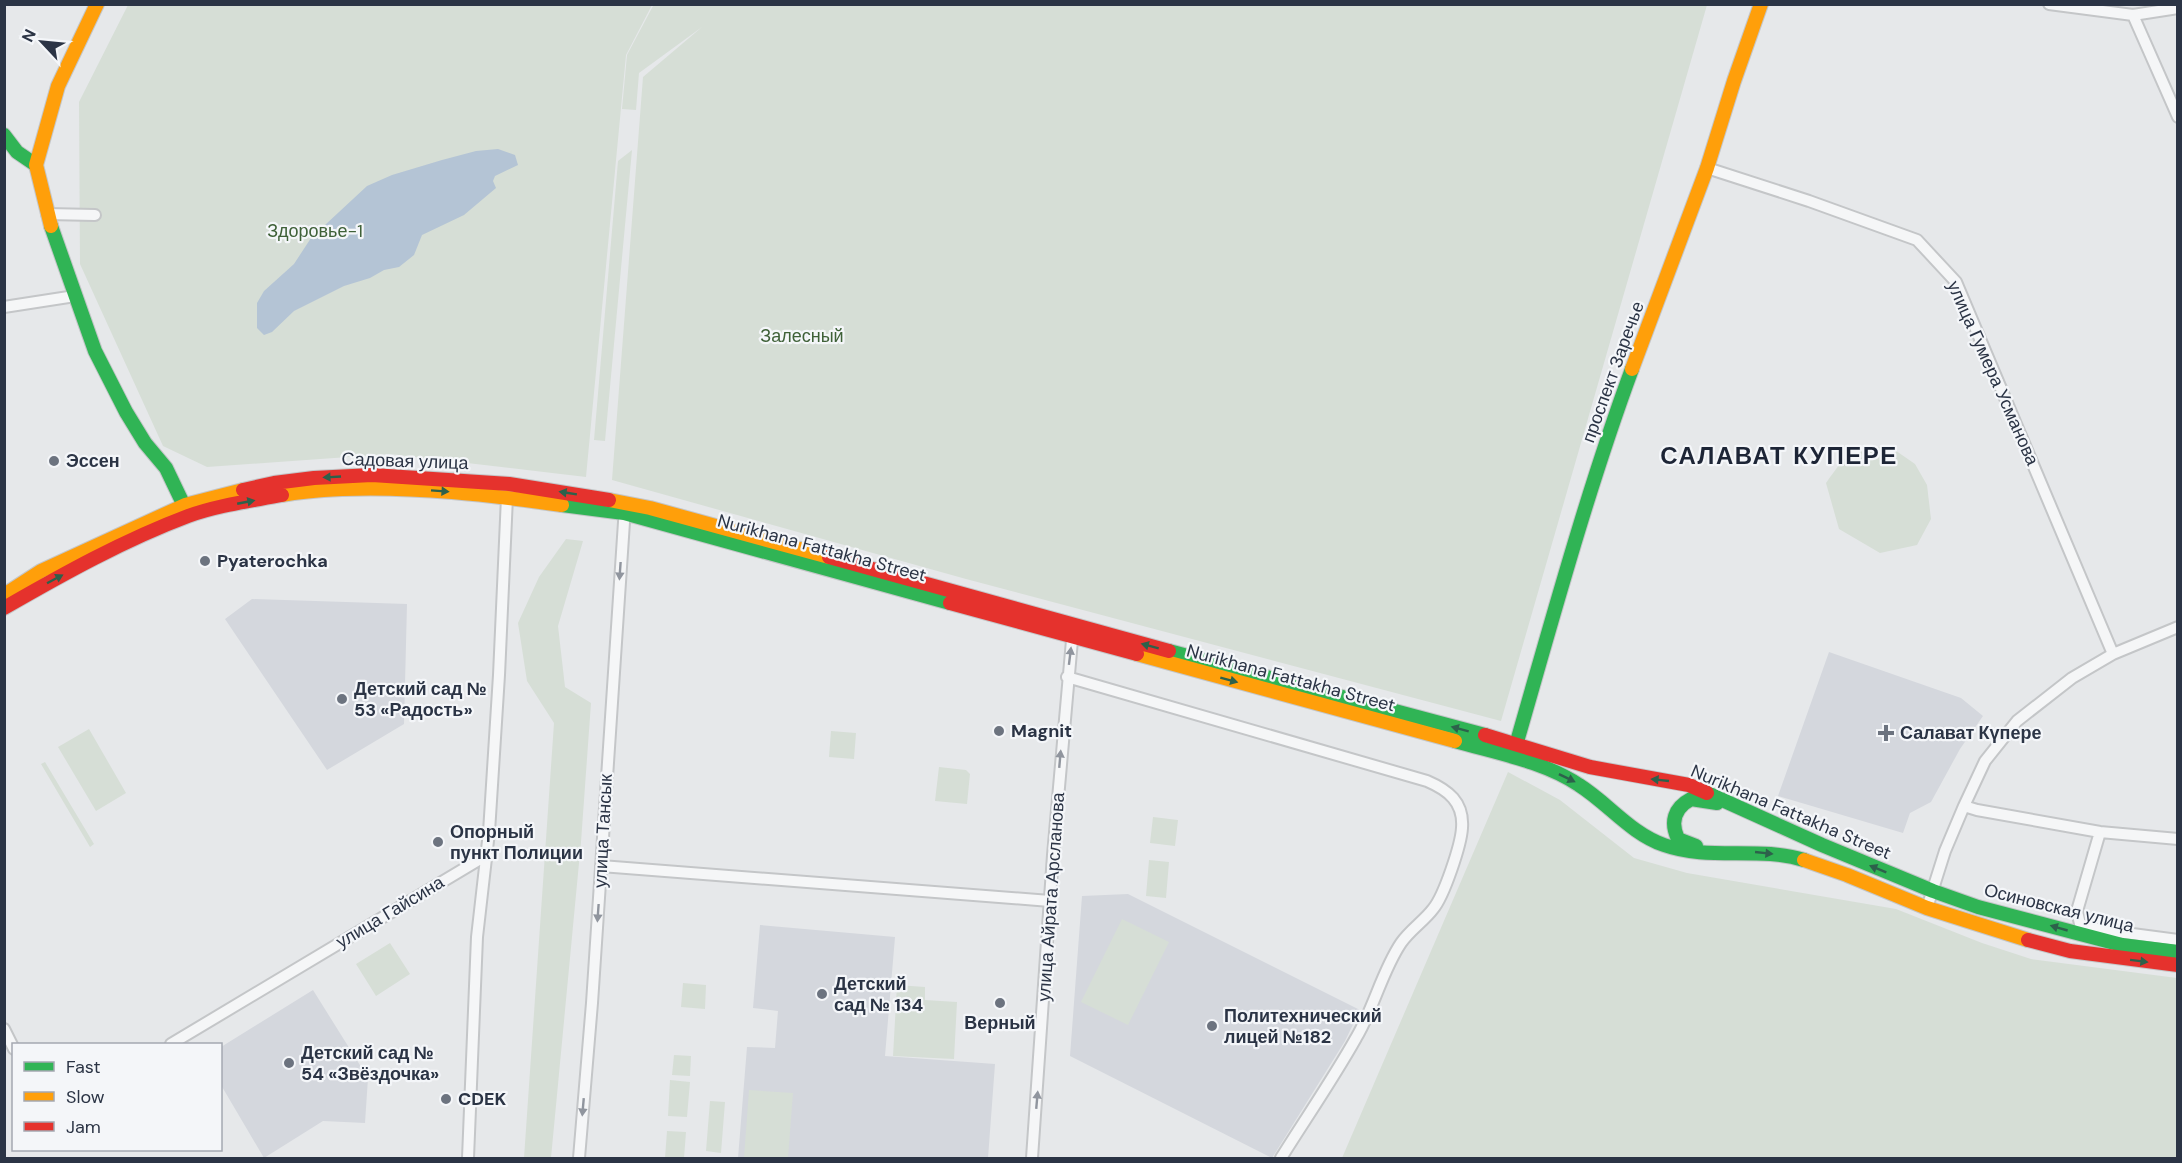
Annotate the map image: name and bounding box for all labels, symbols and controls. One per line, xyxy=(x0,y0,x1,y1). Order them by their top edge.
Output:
north arrow xyxy=(12,12,72,72)
text: N xyxy=(17,26,41,45)
park label: Здоровье-1 xyxy=(267,219,363,243)
street label: улица Гумера Усманова xyxy=(1941,277,2045,470)
street label: проспект Заречье xyxy=(1576,298,1650,446)
park label: Залесный xyxy=(760,324,844,348)
district label: САЛАВАТ КУПЕРЕ xyxy=(1660,440,1898,471)
street label: Садовая улица xyxy=(341,447,470,475)
place label: Эссен xyxy=(66,449,120,473)
marker: Эссен xyxy=(47,454,61,468)
one-way arrow xyxy=(323,472,342,482)
one-way arrow xyxy=(430,487,449,496)
one-way arrow xyxy=(559,488,578,497)
one-way arrow xyxy=(237,497,256,506)
street label: Nurikhana Fattakha Street xyxy=(715,509,929,587)
place label: Pyaterochka xyxy=(217,549,328,573)
marker: Pyaterochka xyxy=(198,554,212,568)
one-way arrow xyxy=(615,562,625,581)
one-way arrow xyxy=(47,574,64,584)
street label: Nurikhana Fattakha Street xyxy=(1184,639,1398,717)
one-way arrow xyxy=(1140,641,1158,650)
one-way arrow xyxy=(1065,646,1074,665)
one-way arrow xyxy=(1220,676,1238,686)
place label: Детский сад № 53 «Радость» xyxy=(354,677,487,722)
marker: Детский сад № 53 «Радость» xyxy=(335,692,349,706)
place label: Magnit xyxy=(1011,719,1072,743)
place label: Салават Күпере xyxy=(1900,721,2041,745)
one-way arrow xyxy=(1451,723,1469,733)
marker: Magnit xyxy=(992,724,1006,738)
marker: Салават Күпере xyxy=(1877,724,1895,742)
one-way arrow xyxy=(1056,750,1065,769)
street label: Nurikhana Fattakha Street xyxy=(1687,759,1895,865)
street label: улица Тансык xyxy=(588,773,618,889)
one-way arrow xyxy=(1558,773,1575,782)
one-way arrow xyxy=(1650,775,1669,785)
street label: улица Айрата Арсланова xyxy=(1032,791,1070,1002)
place label: Опорный пункт Полиции xyxy=(450,820,583,865)
marker: Опорный пункт Полиции xyxy=(431,835,445,849)
one-way arrow xyxy=(1755,848,1774,858)
one-way arrow xyxy=(1869,864,1887,874)
street label: улица Гайсина xyxy=(331,870,449,954)
street label: Осиновская улица xyxy=(1982,878,2137,938)
one-way arrow xyxy=(593,903,603,922)
one-way arrow xyxy=(2050,923,2068,932)
one-way arrow xyxy=(2130,956,2149,965)
place label: Детский сад № 134 xyxy=(834,972,924,1017)
marker: Детский сад № 134 xyxy=(815,987,829,1001)
marker: Верный xyxy=(993,996,1007,1010)
place label: Политехнический лицей №182 xyxy=(1224,1004,1382,1049)
place label: Верный xyxy=(964,1011,1036,1035)
marker: Политехнический лицей №182 xyxy=(1205,1019,1219,1033)
place label: Детский сад № 54 «Звёздочка» xyxy=(301,1041,439,1086)
legend xyxy=(12,1043,222,1151)
text: Fast xyxy=(66,1055,101,1079)
marker: Детский сад № 54 «Звёздочка» xyxy=(282,1056,296,1070)
text: Slow xyxy=(66,1085,105,1109)
place label: CDEK xyxy=(458,1087,507,1111)
one-way arrow xyxy=(1032,1091,1042,1110)
marker: CDEK xyxy=(439,1092,453,1106)
one-way arrow xyxy=(578,1098,588,1117)
text: Jam xyxy=(66,1115,101,1139)

